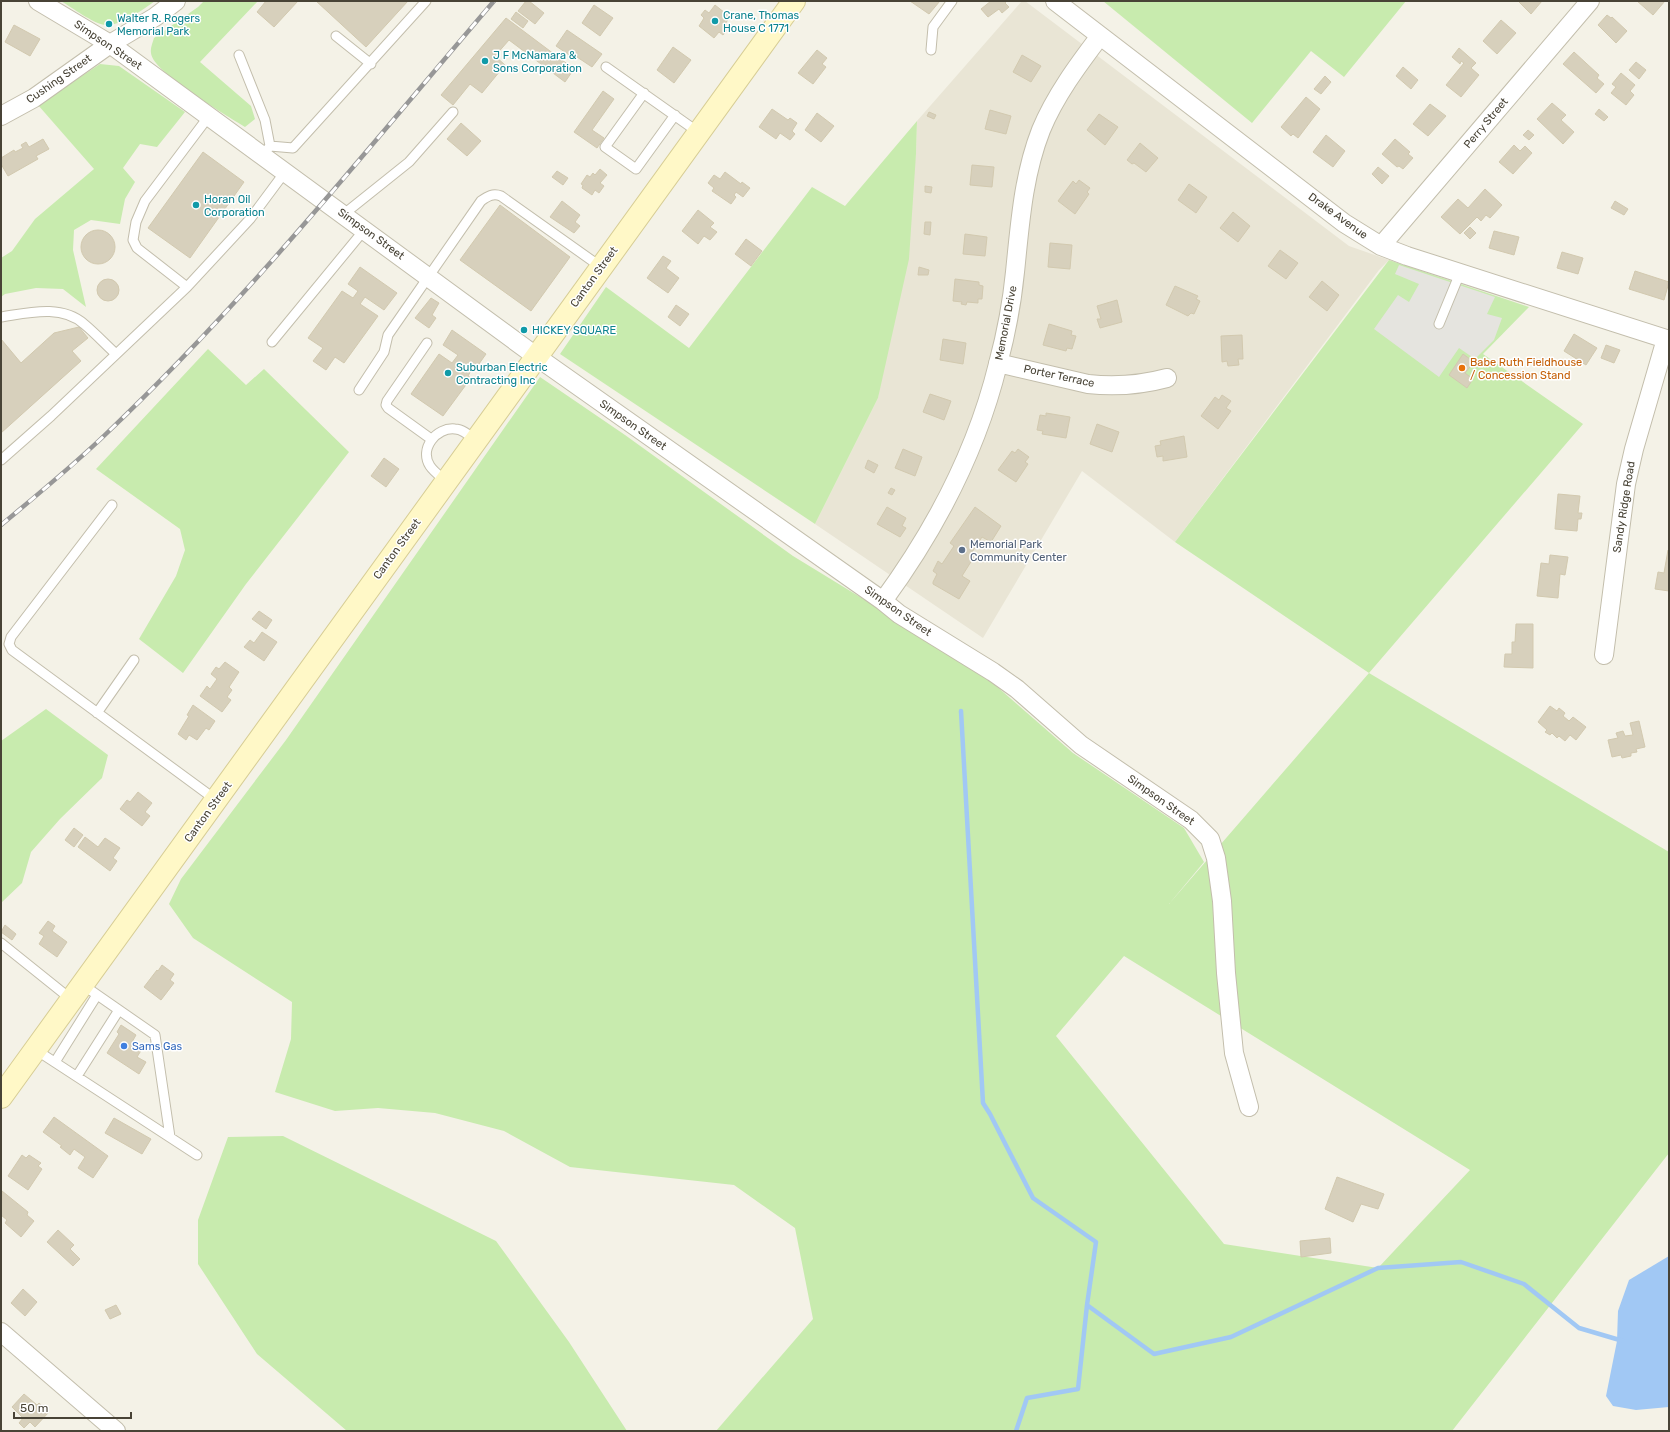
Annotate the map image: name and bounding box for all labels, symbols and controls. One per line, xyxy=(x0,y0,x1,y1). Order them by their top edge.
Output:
place label: Crane, Thomas House C 1771 xyxy=(723,9,799,35)
place label: Walter R. Rogers Memorial Park xyxy=(117,12,200,38)
marker: Crane, Thomas House C 1771 xyxy=(710,16,720,26)
street label: Simpson Street xyxy=(72,18,145,73)
marker: Walter R. Rogers Memorial Park xyxy=(104,19,114,29)
place label: J F McNamara & Sons Corporation xyxy=(493,49,582,75)
street label: Cushing Street xyxy=(24,51,95,106)
marker: J F McNamara & Sons Corporation xyxy=(480,56,490,66)
street label: Perry Street xyxy=(1461,95,1511,151)
street label: Drake Avenue xyxy=(1306,190,1370,242)
place label: Horan Oil Corporation xyxy=(204,193,265,219)
marker: Horan Oil Corporation xyxy=(191,200,201,210)
street label: Simpson Street xyxy=(335,206,407,263)
street label: Canton Street xyxy=(568,244,621,310)
street label: Memorial Drive xyxy=(992,285,1020,361)
place label: HICKEY SQUARE xyxy=(532,324,616,337)
marker: HICKEY SQUARE xyxy=(519,325,529,335)
place label: Babe Ruth Fieldhouse / Concession Stand xyxy=(1470,356,1582,382)
place label: Suburban Electric Contracting Inc xyxy=(456,361,548,387)
street label: Porter Terrace xyxy=(1022,362,1096,390)
marker: Babe Ruth Fieldhouse / Concession Stand xyxy=(1457,363,1467,373)
marker: Suburban Electric Contracting Inc xyxy=(443,368,453,378)
street label: Simpson Street xyxy=(597,397,670,453)
street label: Sandy Ridge Road xyxy=(1610,460,1638,554)
street label: Canton Street xyxy=(371,516,424,582)
place label: Memorial Park Community Center xyxy=(970,538,1067,564)
marker: Memorial Park Community Center xyxy=(957,545,967,555)
street label: Simpson Street xyxy=(862,583,935,639)
street label: Simpson Street xyxy=(1125,772,1198,828)
street label: Canton Street xyxy=(182,779,235,845)
place label: Sams Gas xyxy=(132,1040,183,1053)
marker: Sams Gas xyxy=(119,1041,129,1051)
scale bar xyxy=(14,1394,131,1420)
text: 50 m xyxy=(20,1401,48,1415)

